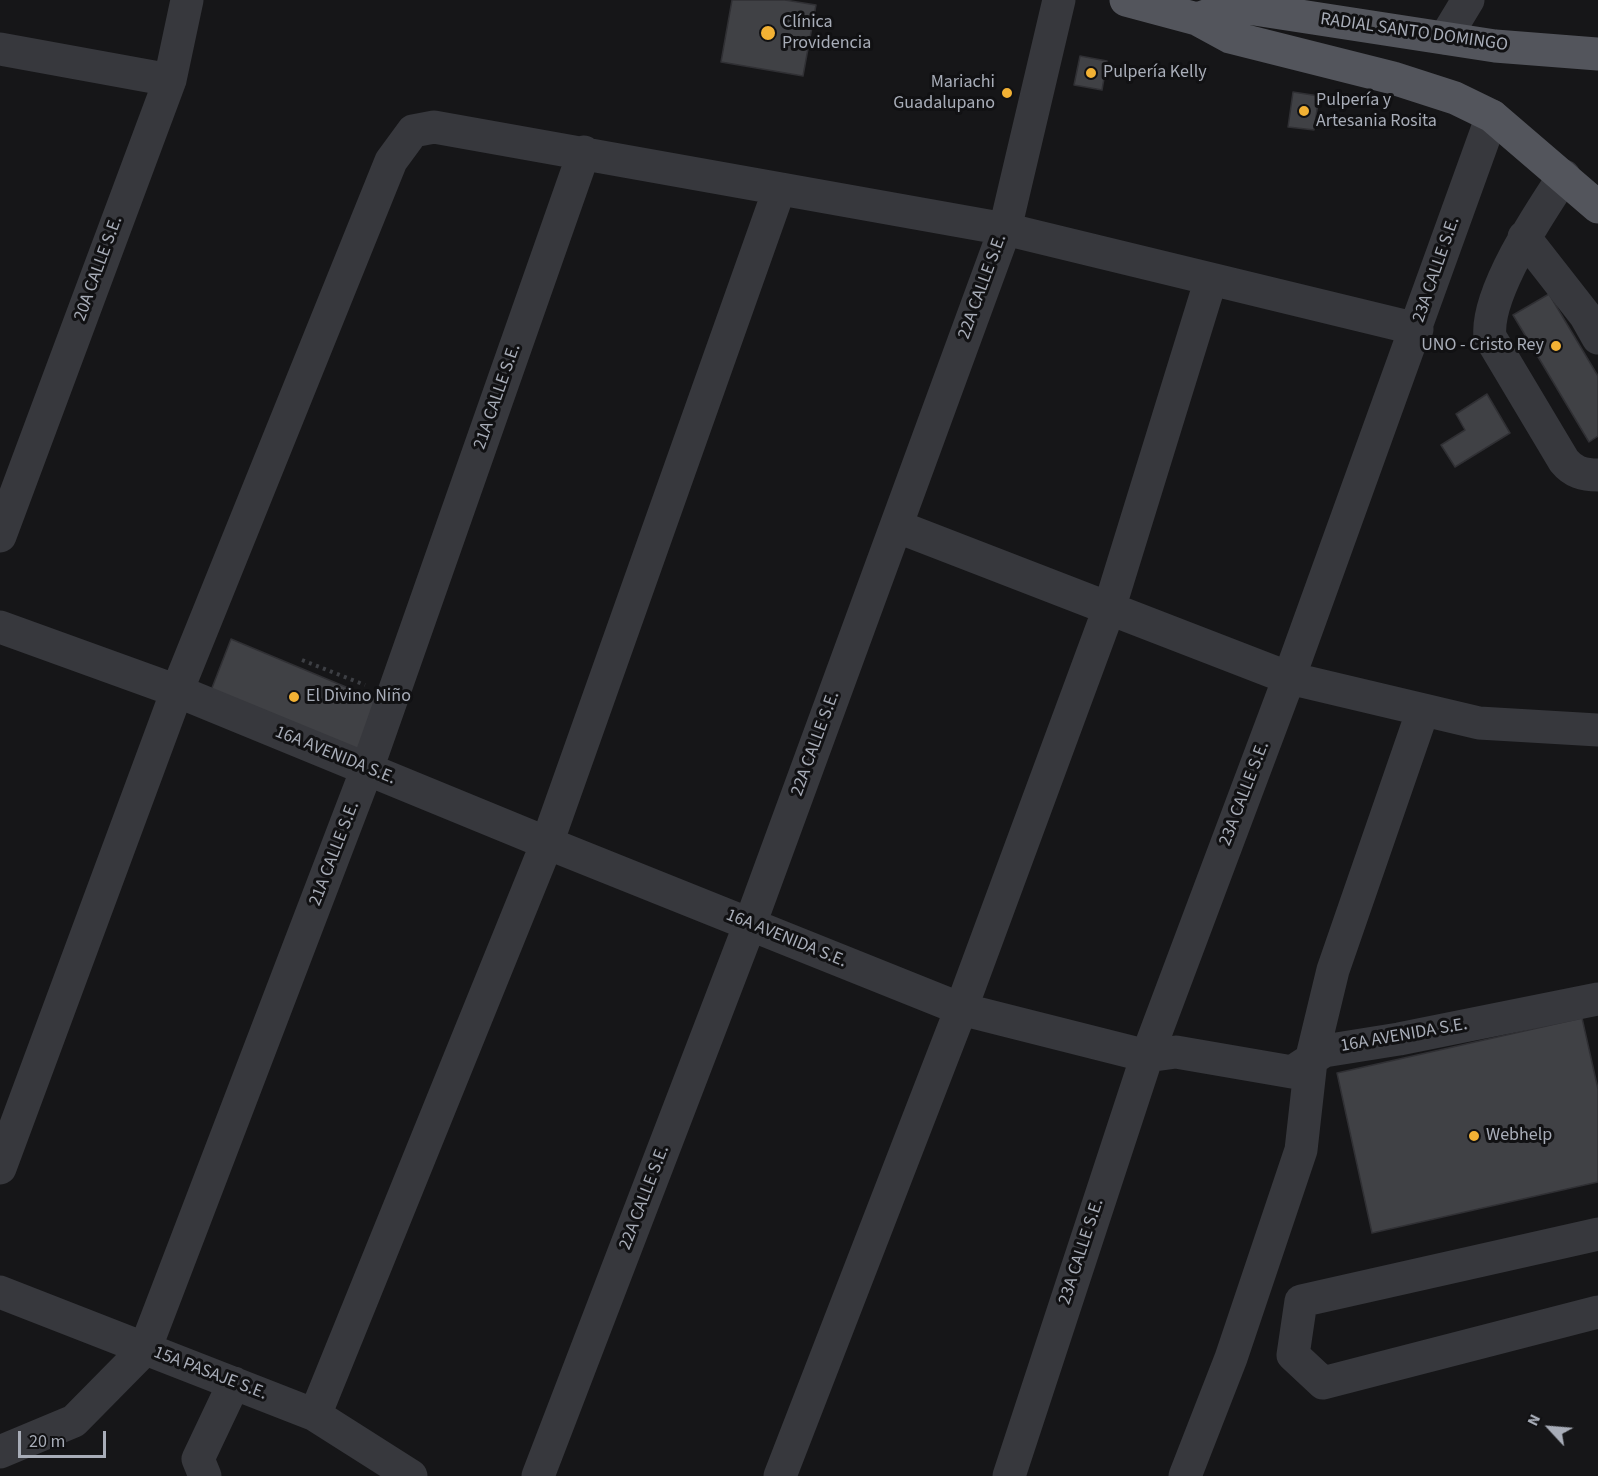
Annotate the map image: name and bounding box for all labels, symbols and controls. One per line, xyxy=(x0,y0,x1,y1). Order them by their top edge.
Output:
street label: RADIAL SANTO DOMINGO xyxy=(1319,9,1509,57)
place label: Clínica Providencia xyxy=(782,12,871,54)
marker: Clínica Providencia xyxy=(759,24,777,42)
place label: Pulpería Kelly xyxy=(1103,62,1207,84)
marker: Pulpería Kelly xyxy=(1084,66,1098,80)
place label: Mariachi Guadalupano xyxy=(893,72,995,115)
marker: Mariachi Guadalupano xyxy=(1000,86,1014,100)
place label: Pulpería y Artesania Rosita xyxy=(1316,90,1437,132)
marker: Pulpería y Artesania Rosita xyxy=(1297,104,1311,118)
street label: 20A CALLE S.E. xyxy=(70,214,128,324)
street label: 23A CALLE S.E. xyxy=(1409,214,1465,326)
street label: 22A CALLE S.E. xyxy=(954,232,1012,342)
place label: UNO - Cristo Rey xyxy=(1421,335,1544,357)
marker: UNO - Cristo Rey xyxy=(1549,339,1563,353)
street label: 21A CALLE S.E. xyxy=(470,341,526,453)
place label: El Divino Niño xyxy=(306,686,411,708)
street label: 22A CALLE S.E. xyxy=(787,689,845,799)
marker: El Divino Niño xyxy=(287,690,301,704)
street label: 16A AVENIDA S.E. xyxy=(271,722,399,790)
street label: 23A CALLE S.E. xyxy=(1215,739,1275,849)
street label: 21A CALLE S.E. xyxy=(305,799,365,909)
street label: 16A AVENIDA S.E. xyxy=(722,905,850,973)
street label: 16A AVENIDA S.E. xyxy=(1339,1014,1469,1058)
place label: Webhelp xyxy=(1486,1125,1552,1147)
marker: Webhelp xyxy=(1467,1129,1481,1143)
street label: 22A CALLE S.E. xyxy=(615,1143,675,1253)
street label: 23A CALLE S.E. xyxy=(1055,1196,1109,1308)
street label: 15A PASAJE S.E. xyxy=(150,1342,270,1406)
north arrow xyxy=(1520,1398,1580,1458)
text: N xyxy=(1522,1411,1546,1430)
scale bar xyxy=(21,1419,110,1457)
text: 20 m xyxy=(29,1429,65,1454)

